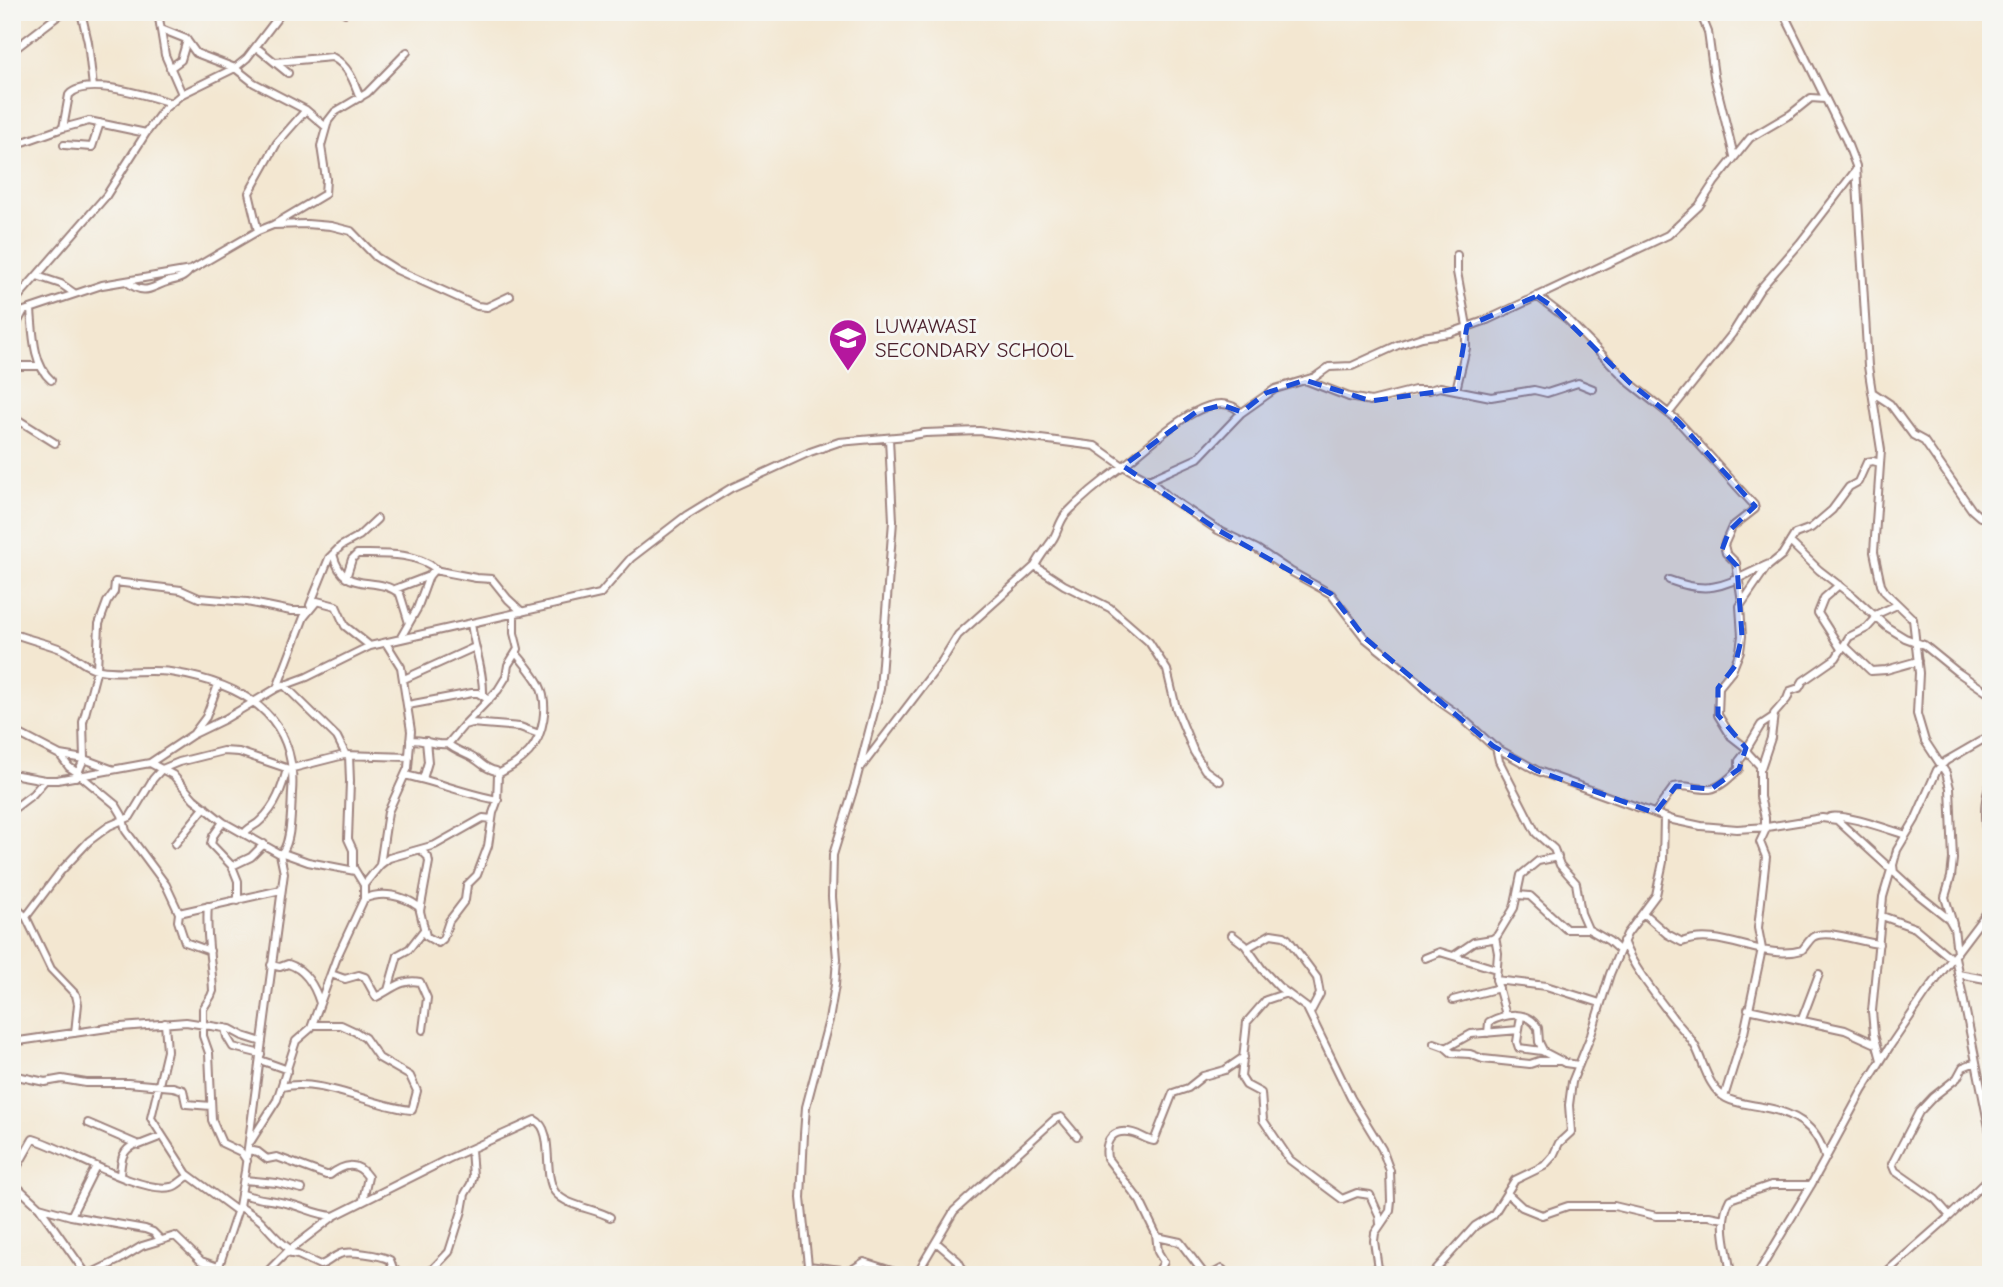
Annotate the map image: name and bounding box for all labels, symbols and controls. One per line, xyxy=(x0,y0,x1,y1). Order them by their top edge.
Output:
place label: LUWAWASI SECONDARY SCHOOL xyxy=(875,314,1074,362)
school or university icon: LUWAWASI SECONDARY SCHOOL xyxy=(827,317,869,372)

